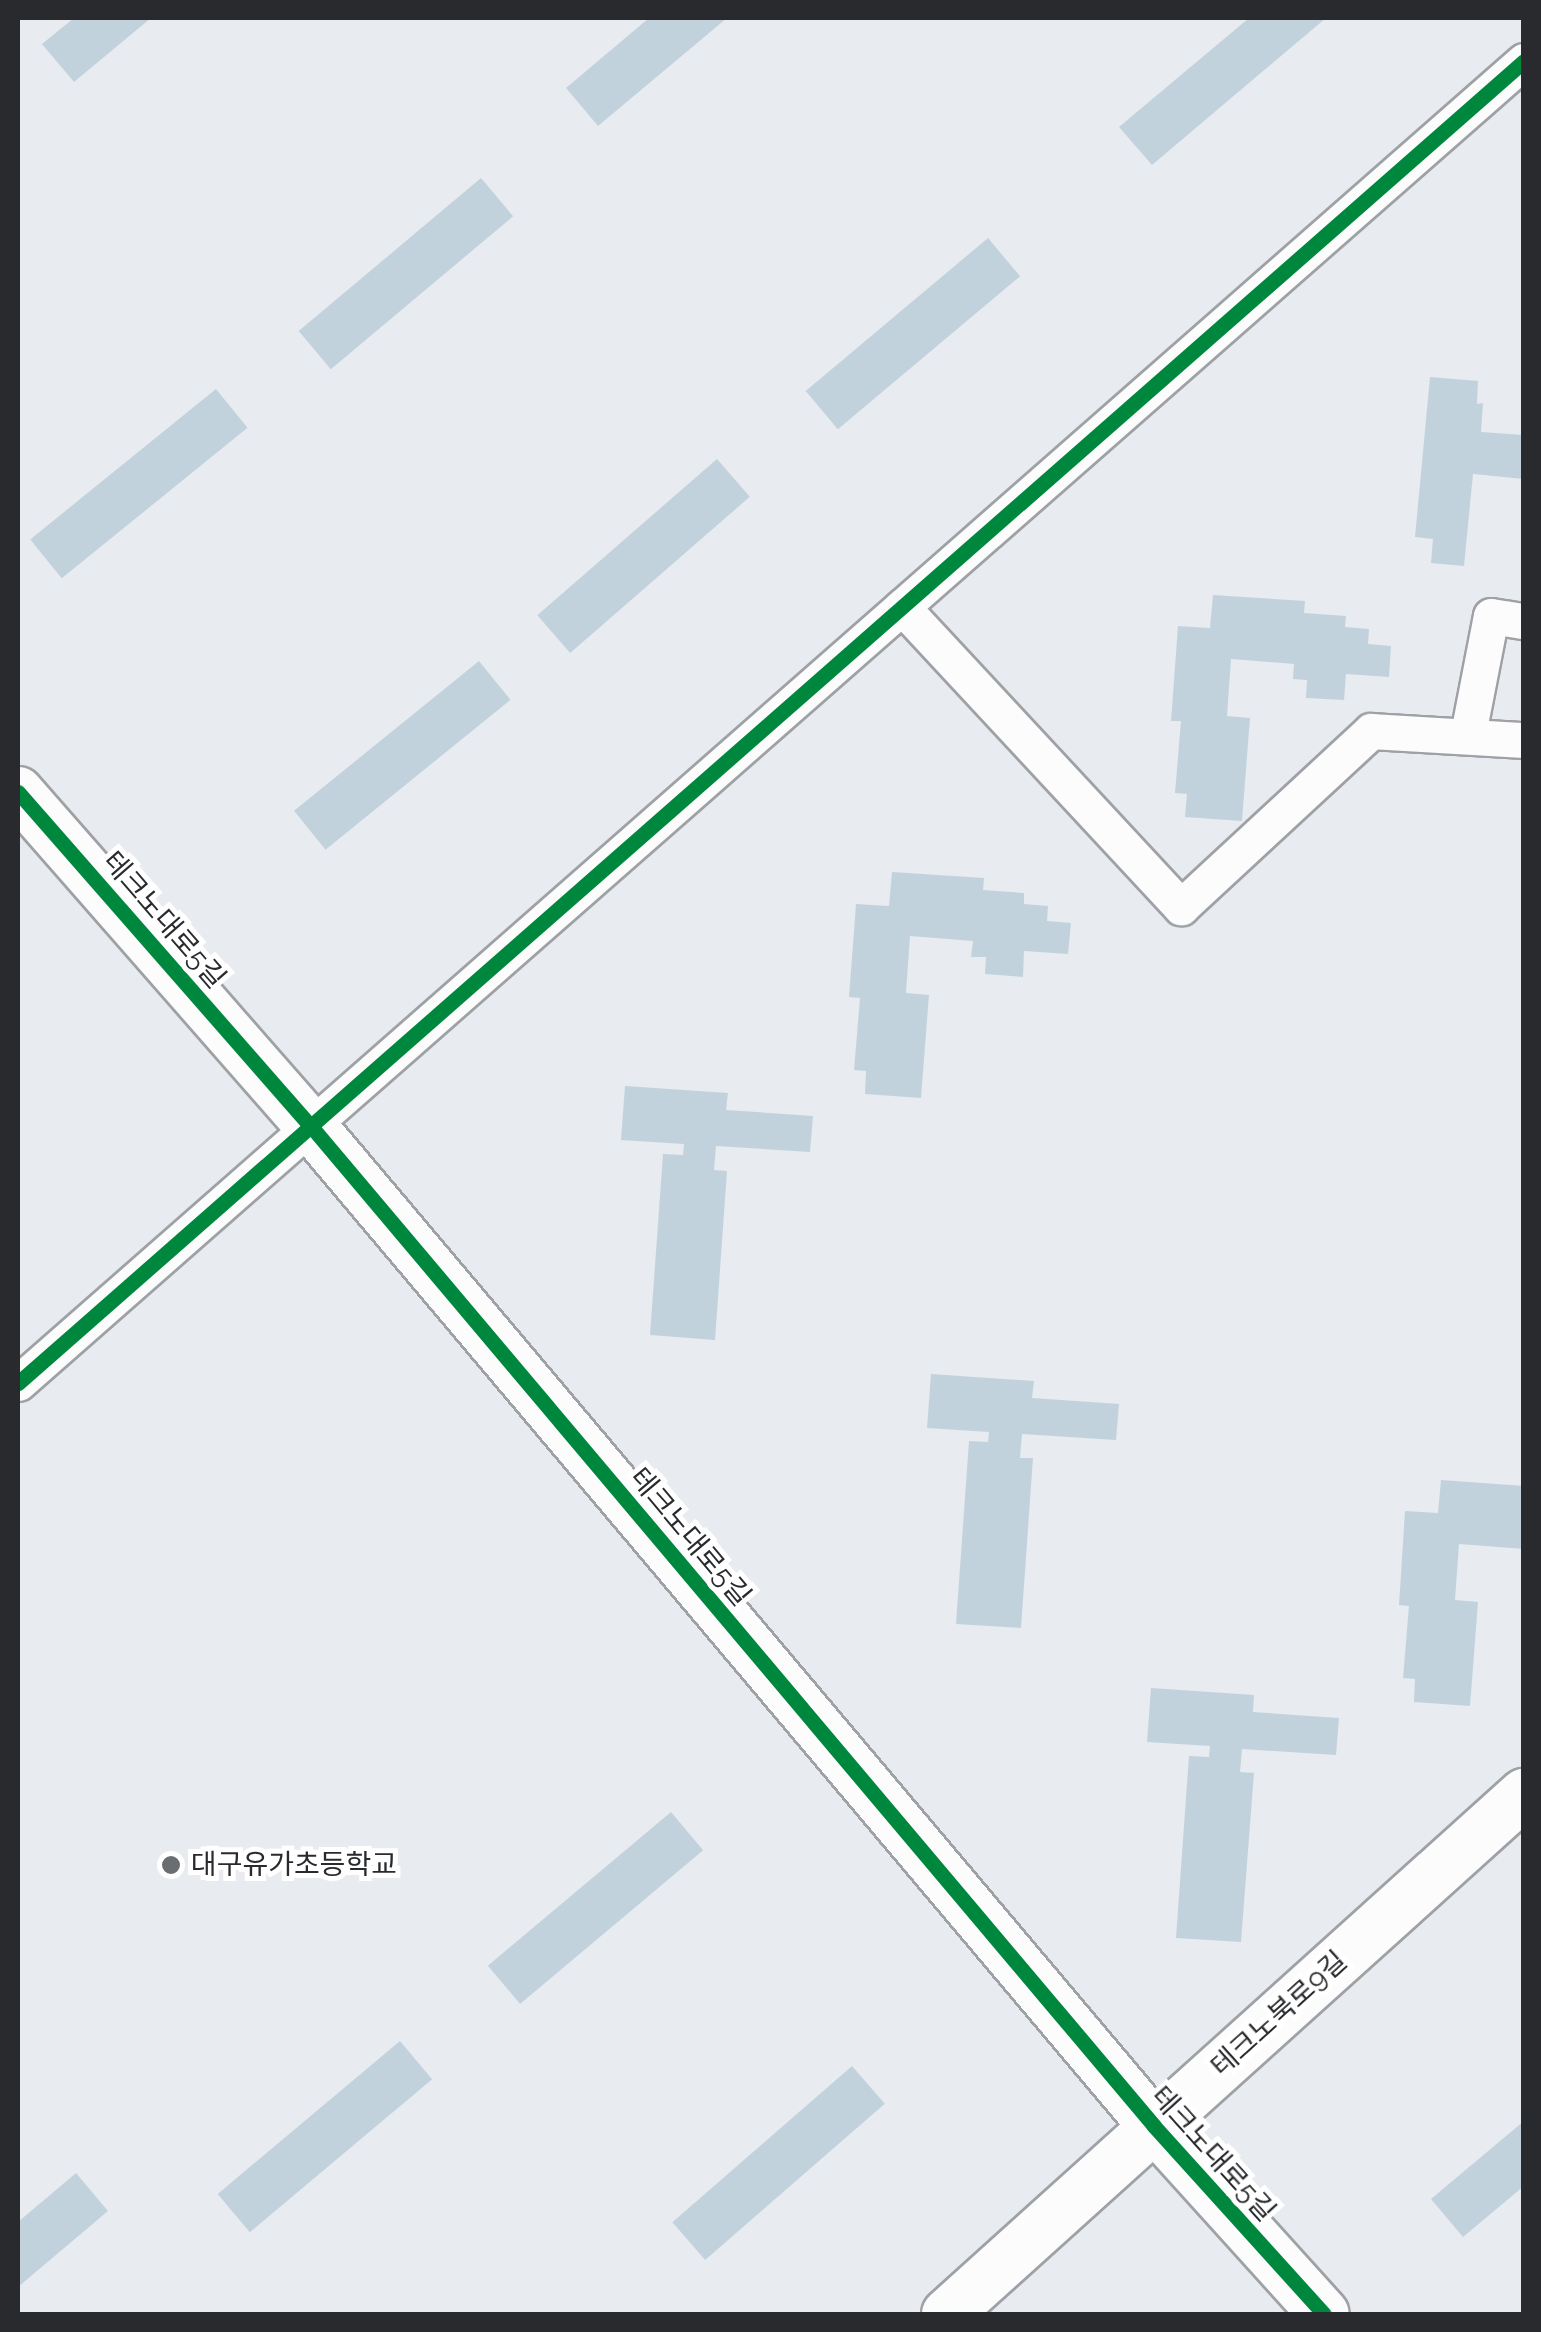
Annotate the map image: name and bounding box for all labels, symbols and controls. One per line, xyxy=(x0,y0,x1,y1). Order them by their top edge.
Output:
street label: 테크노대로5길 xyxy=(96,845,232,995)
street label: 테크노대로5길 xyxy=(623,1461,757,1613)
place label: 대구유가초등학교 xyxy=(191,1848,397,1882)
marker: 대구유가초등학교 xyxy=(160,1854,182,1876)
street label: 테크노북로9길 xyxy=(1204,1944,1354,2084)
street label: 테크노대로5길 xyxy=(1144,2080,1282,2228)

